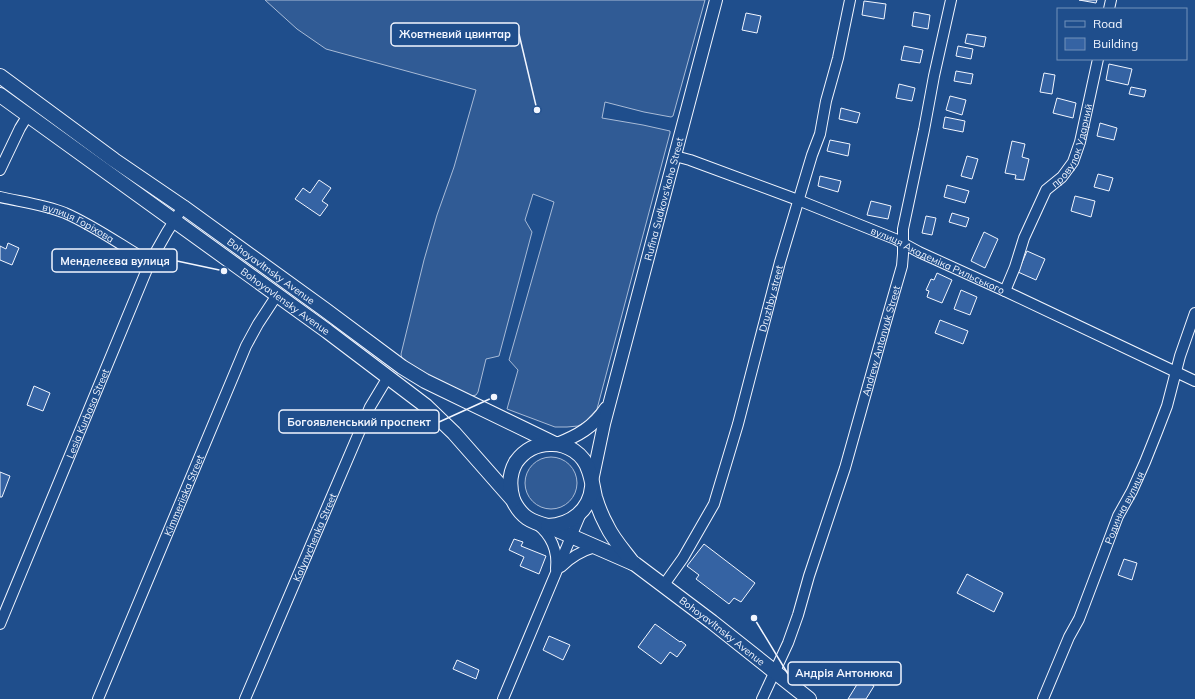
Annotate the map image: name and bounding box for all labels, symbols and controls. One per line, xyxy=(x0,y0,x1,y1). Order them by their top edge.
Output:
legend xyxy=(1057,8,1187,60)
text: Road xyxy=(1093,16,1122,31)
callout: Жовтневий цвинтар xyxy=(391,23,519,46)
text: Жовтневий цвинтар xyxy=(399,27,511,41)
text: Building xyxy=(1093,36,1138,51)
street label: провулок Ударний xyxy=(1049,103,1095,190)
street label: Rufina Sudkovs'koho Street xyxy=(641,136,687,262)
street label: вулиця Горіхова xyxy=(41,200,117,245)
street label: вулиця Академіка Рильського xyxy=(869,224,1007,297)
street label: Bohoyavltnsky Avenue xyxy=(225,235,317,307)
callout: Менделєєва вулиця xyxy=(52,249,177,272)
text: Менделєєва вулиця xyxy=(60,254,170,268)
street label: Druzhby street xyxy=(756,263,786,333)
street label: Bohoyavlensky Avenue xyxy=(238,265,332,338)
street label: Andrew Antonyuk Street xyxy=(859,284,903,398)
street label: Lesia Kurbasa Street xyxy=(63,366,112,460)
callout: Богоявленський проспект xyxy=(279,410,439,433)
text: Богоявленський проспект xyxy=(287,415,432,429)
street label: Kimmeriiska Street xyxy=(161,452,207,538)
street label: Родинна вулиця xyxy=(1102,469,1147,546)
street label: Kalynychenka Street xyxy=(290,491,340,583)
street label: Bohoyavltnsky Avenue xyxy=(677,594,767,669)
callout: Андрія Антонюка xyxy=(788,662,901,685)
text: Андрія Антонюка xyxy=(795,666,893,680)

